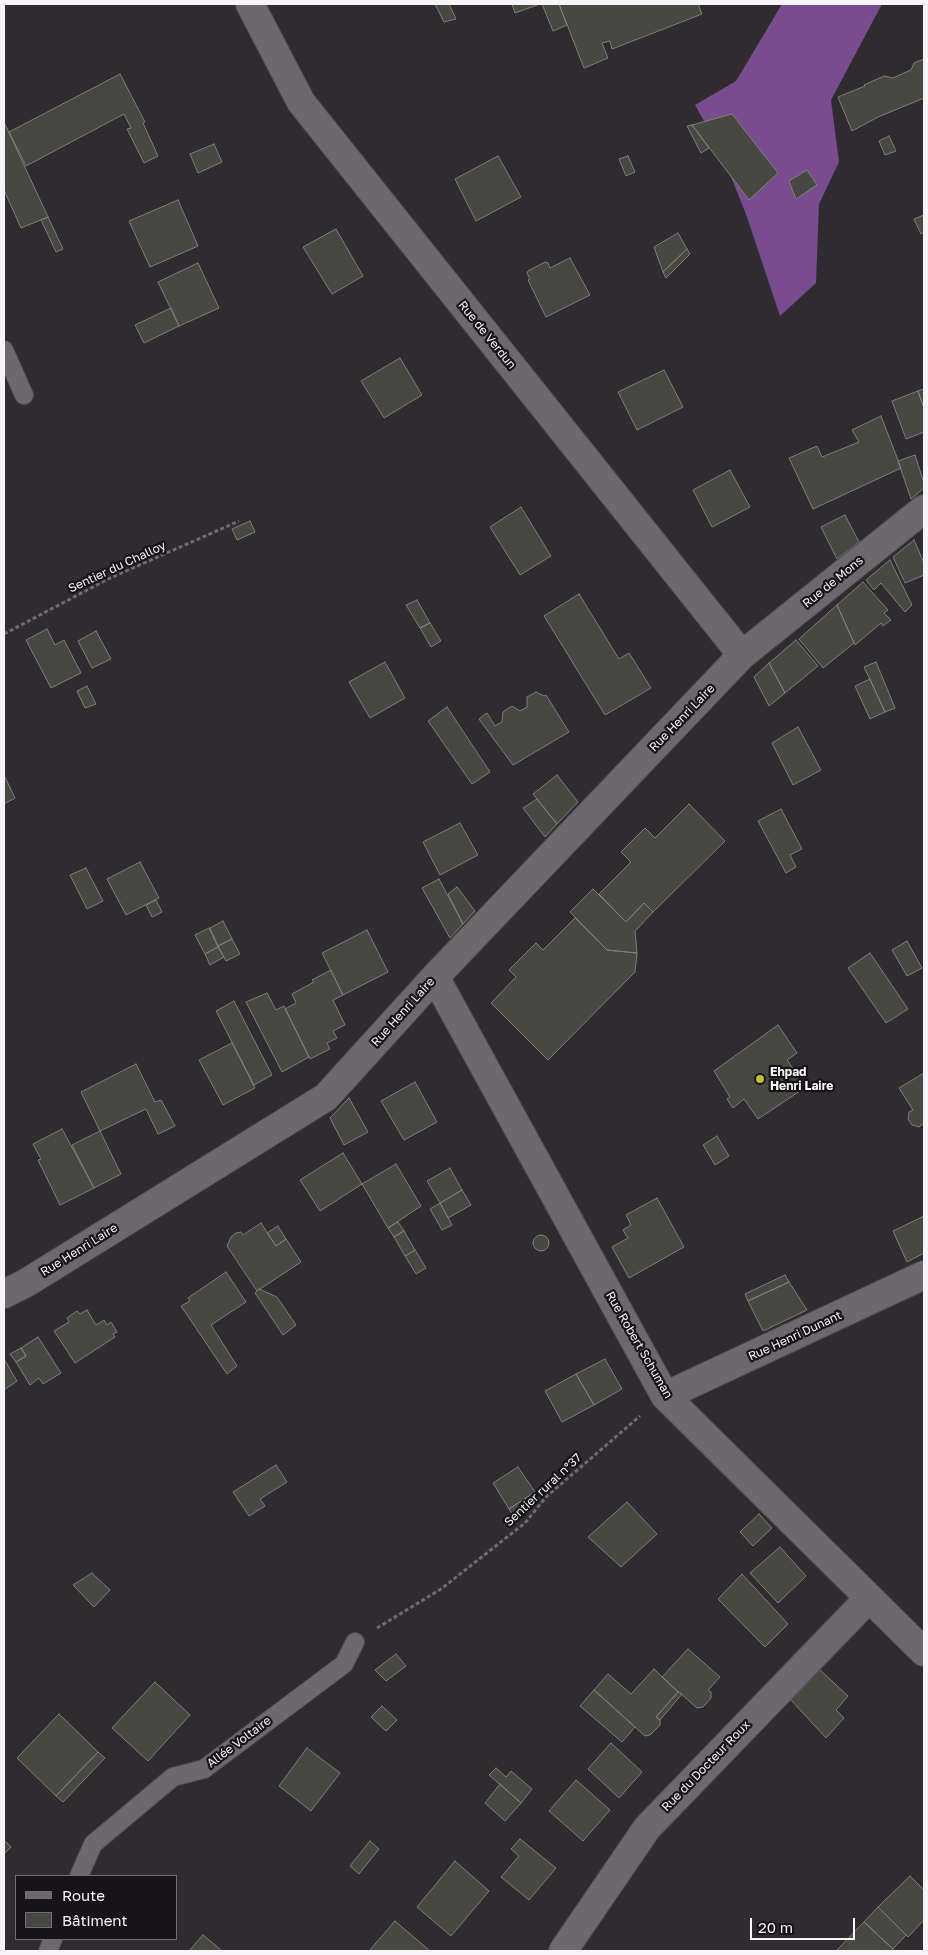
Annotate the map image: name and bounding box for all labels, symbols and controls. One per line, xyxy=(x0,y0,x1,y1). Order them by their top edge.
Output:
street label: Rue de Verdun xyxy=(455,298,519,372)
street label: Sentier du Challoy xyxy=(66,538,168,596)
street label: Rue de Mons xyxy=(800,553,866,611)
street label: Rue Henri Laire xyxy=(646,681,718,755)
street label: Rue Henri Laire xyxy=(368,974,438,1050)
place label: Ehpad Henri Laire xyxy=(770,1065,833,1093)
marker: Ehpad Henri Laire xyxy=(754,1073,766,1085)
street label: Rue Henri Laire xyxy=(38,1221,120,1279)
street label: Rue Robert Schuman xyxy=(602,1289,676,1401)
street label: Rue Henri Dunant xyxy=(746,1308,844,1364)
street label: Sentier rural n°37 xyxy=(501,1451,585,1529)
street label: Allée Voltaire xyxy=(204,1713,274,1771)
street label: Rue du Docteur Roux xyxy=(659,1718,753,1814)
legend xyxy=(15,1875,178,1940)
text: Route xyxy=(62,1886,105,1904)
scale bar xyxy=(753,1908,858,1940)
text: Bâtiment xyxy=(62,1911,127,1929)
text: 20 m xyxy=(758,1918,793,1936)

